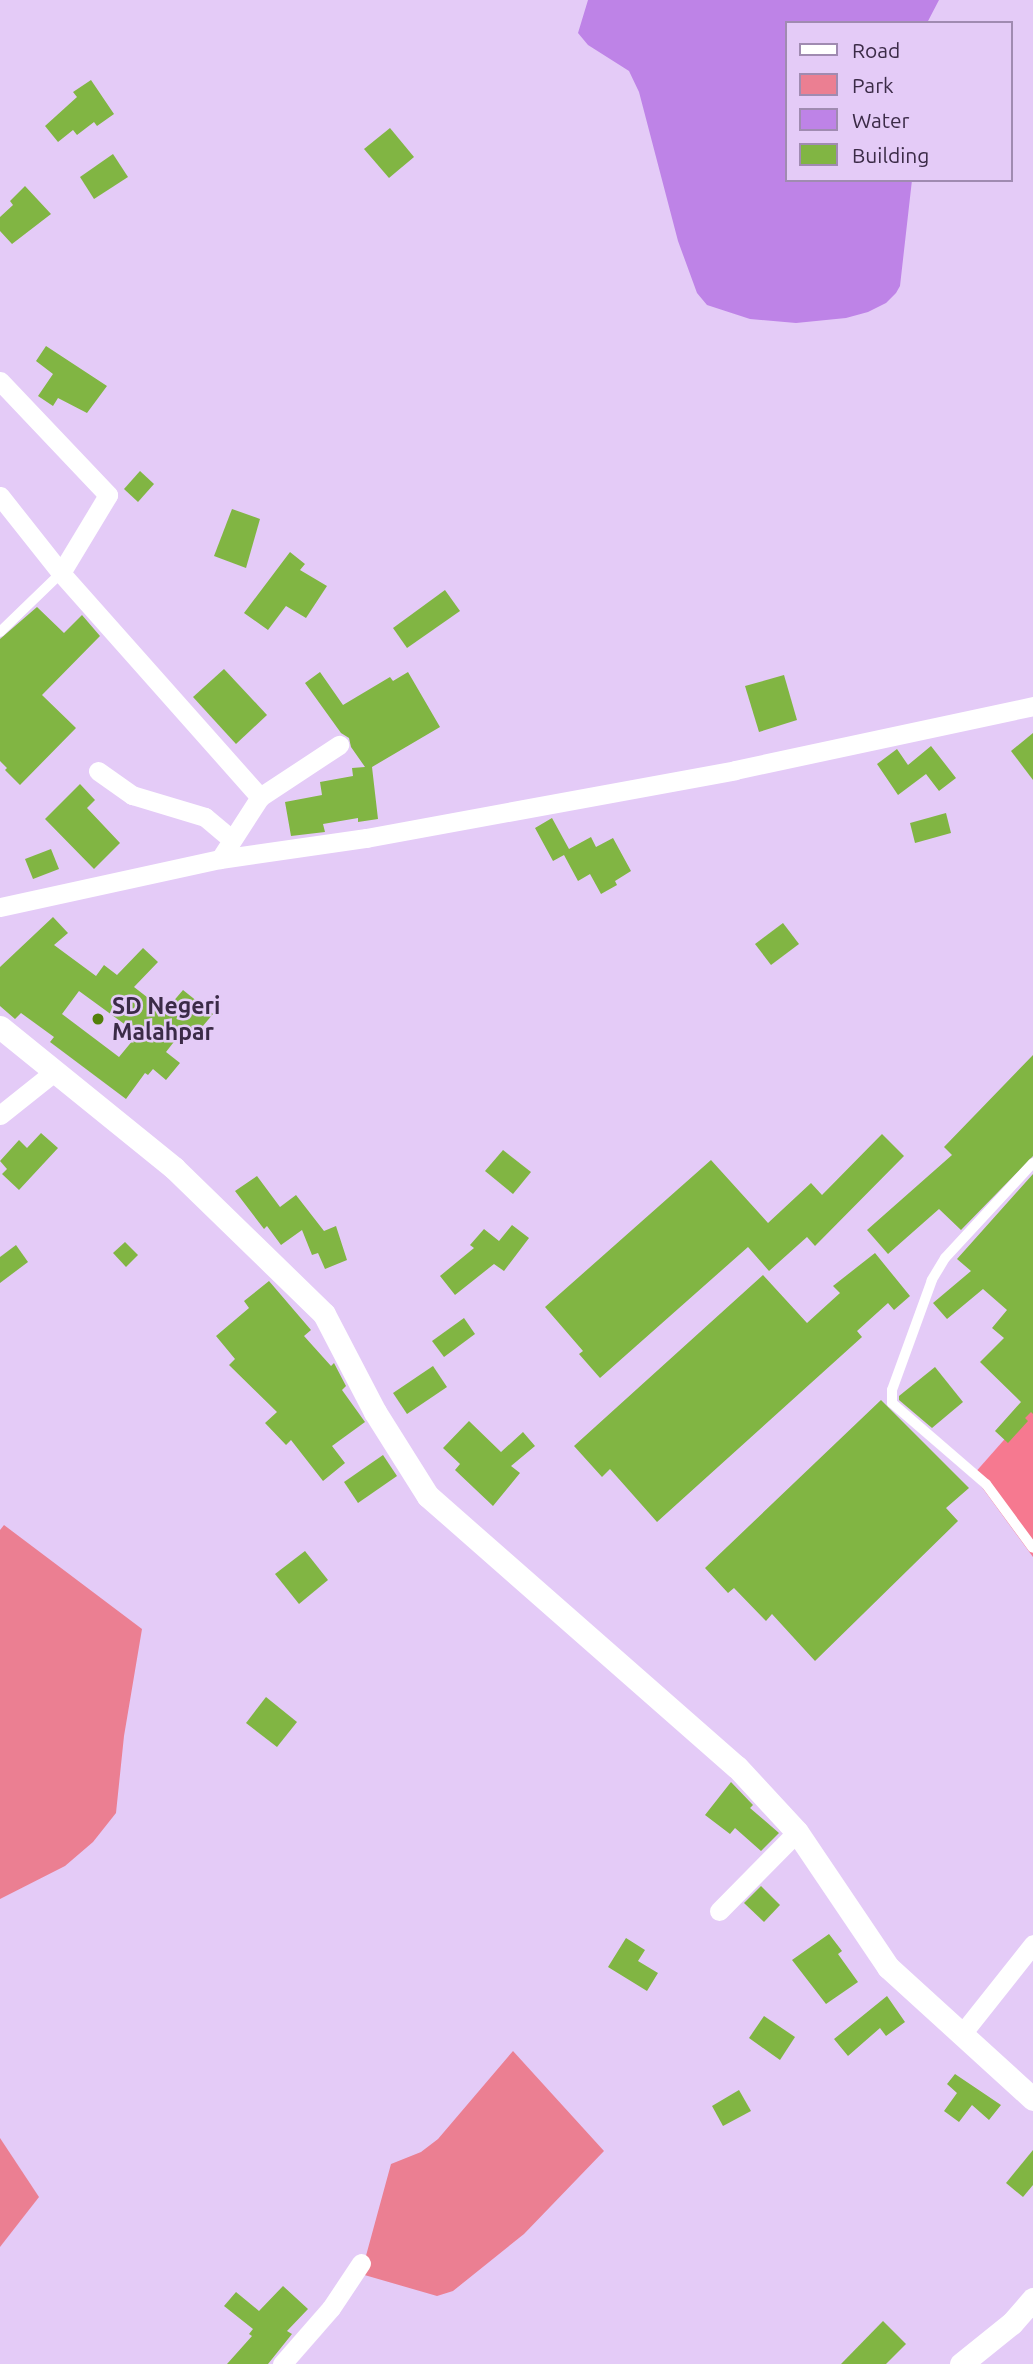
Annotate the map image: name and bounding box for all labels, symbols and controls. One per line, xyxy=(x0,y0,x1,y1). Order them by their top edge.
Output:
legend xyxy=(785,21,1012,182)
text: Road xyxy=(852,38,900,62)
text: Park xyxy=(852,73,894,97)
text: Water xyxy=(852,108,910,132)
text: Building xyxy=(852,143,929,167)
place label: SD Negeri Malahpar xyxy=(112,992,220,1046)
marker: SD Negeri Malahpar xyxy=(90,1011,106,1027)

